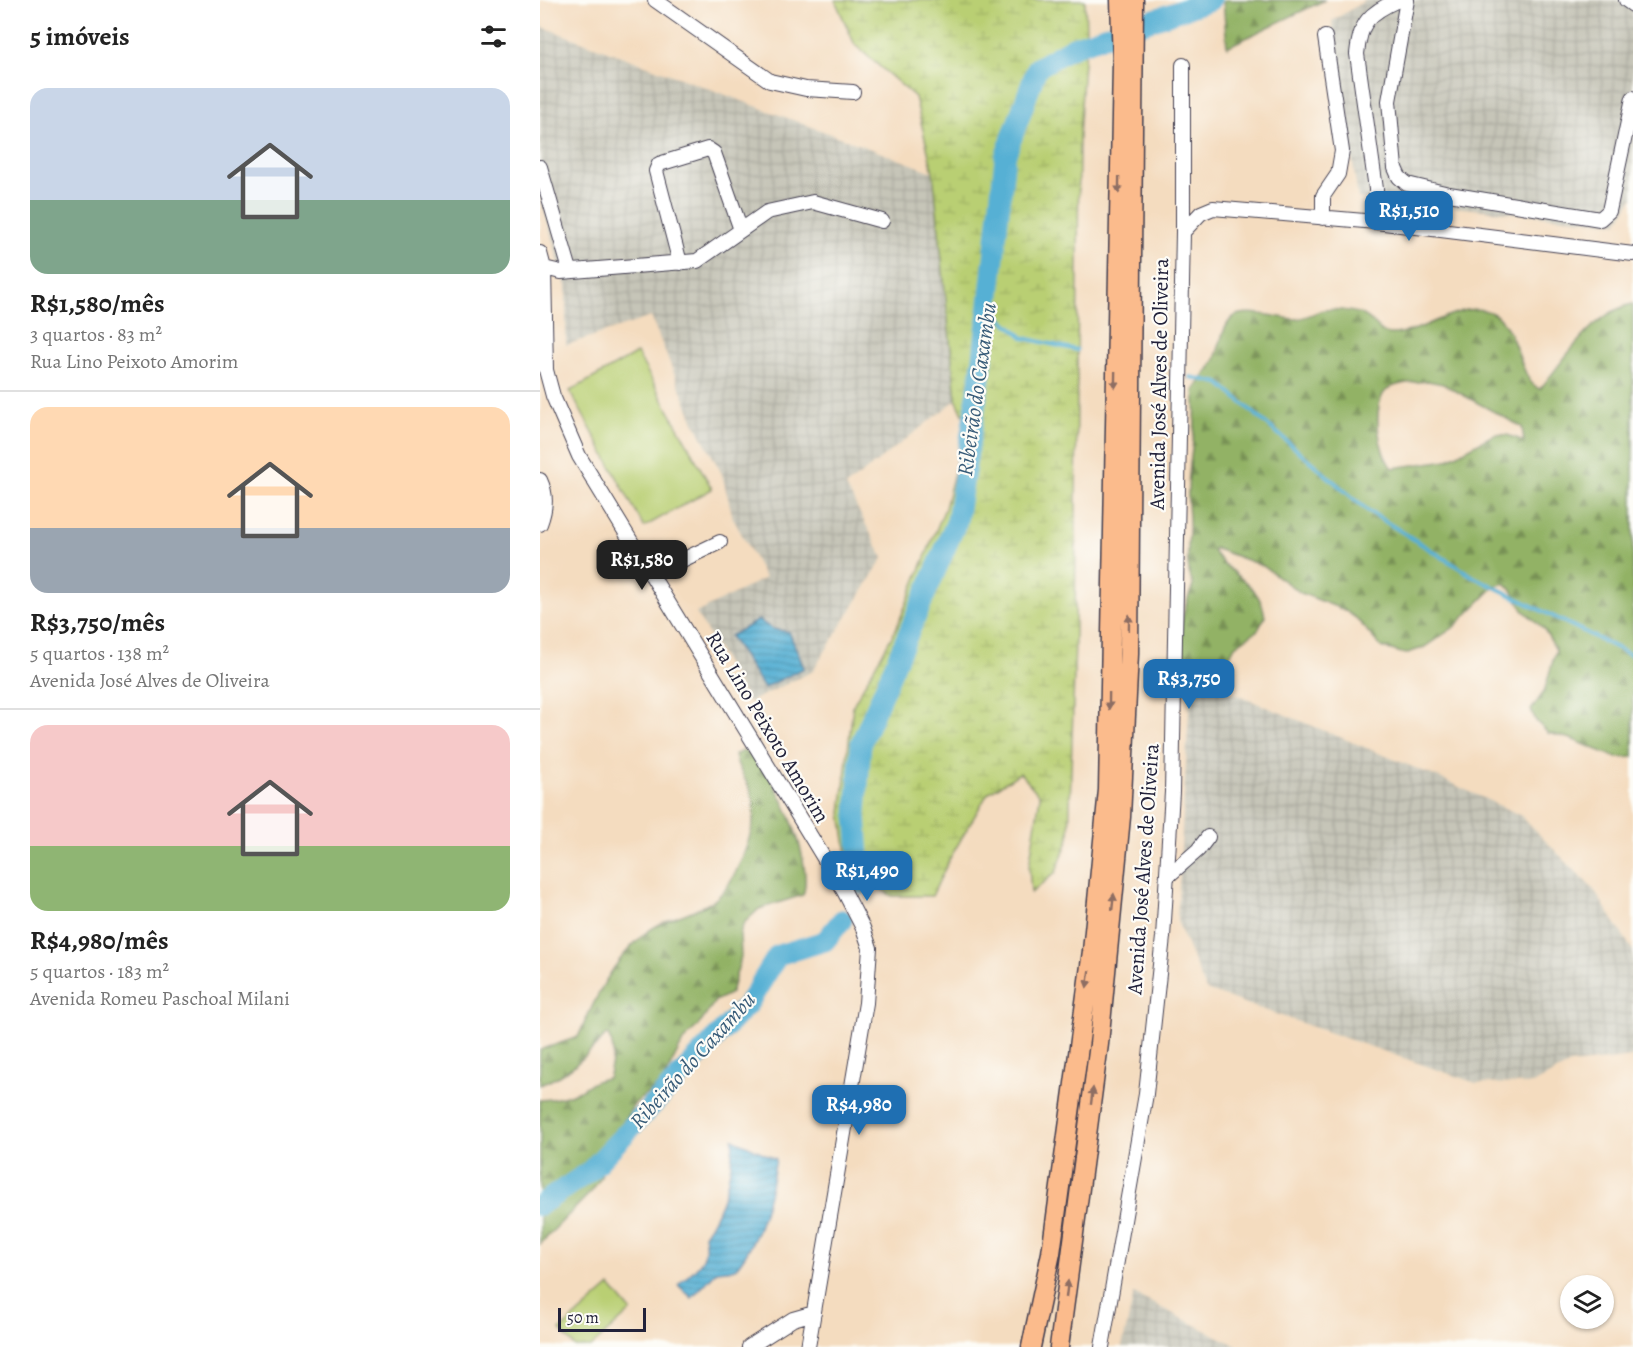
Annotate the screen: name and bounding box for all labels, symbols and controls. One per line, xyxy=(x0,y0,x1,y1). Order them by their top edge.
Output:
text: 5 imóveis xyxy=(30,19,130,54)
icon: filters xyxy=(477,20,510,53)
icon: home xyxy=(216,127,324,235)
one-way arrow xyxy=(1114,176,1124,195)
pin: R$1,510 xyxy=(1354,191,1464,242)
text: R$1,510 xyxy=(1379,197,1439,224)
street label: Avenida José Alves de Oliveira xyxy=(1143,258,1175,511)
text: R$1,580/mês xyxy=(30,286,165,321)
water label: Ribeirão do Caxambu xyxy=(950,300,1004,478)
text: 3 quartos · 83 m² xyxy=(30,321,162,348)
text: Rua Lino Peixoto Amorim xyxy=(30,348,239,375)
one-way arrow xyxy=(1111,371,1120,390)
icon: home xyxy=(216,446,324,554)
pin: R$1,580 xyxy=(587,540,697,591)
text: R$1,580 xyxy=(611,546,673,573)
text: R$3,750/mês xyxy=(30,605,165,640)
one-way arrow xyxy=(1124,614,1134,633)
street label: Rua Lino Peixoto Amorim xyxy=(700,626,836,828)
text: 5 quartos · 138 m² xyxy=(30,640,169,667)
pin: R$3,750 xyxy=(1134,659,1244,710)
text: R$3,750 xyxy=(1157,665,1221,692)
text: Avenida José Alves de Oliveira xyxy=(30,667,270,694)
one-way arrow xyxy=(1105,692,1114,711)
street label: Avenida José Alves de Oliveira xyxy=(1120,742,1166,997)
icon: home xyxy=(216,764,324,872)
pin: R$1,490 xyxy=(812,851,922,902)
text: R$1,490 xyxy=(835,857,899,884)
one-way arrow xyxy=(1108,892,1118,911)
text: R$4,980/mês xyxy=(30,923,169,958)
text: 5 quartos · 183 m² xyxy=(30,958,169,985)
one-way arrow xyxy=(1083,970,1093,989)
text: Avenida Romeu Paschoal Milani xyxy=(30,985,290,1012)
water label: Ribeirão do Caxambu xyxy=(623,985,763,1136)
pin: R$4,980 xyxy=(804,1085,914,1136)
one-way arrow xyxy=(1087,1086,1097,1105)
text: R$4,980 xyxy=(826,1091,892,1118)
map controls xyxy=(1560,1275,1614,1329)
button: layers xyxy=(1560,1275,1614,1329)
one-way arrow xyxy=(1062,1279,1072,1298)
scale bar xyxy=(558,1305,646,1332)
text: 50 m xyxy=(567,1307,599,1329)

